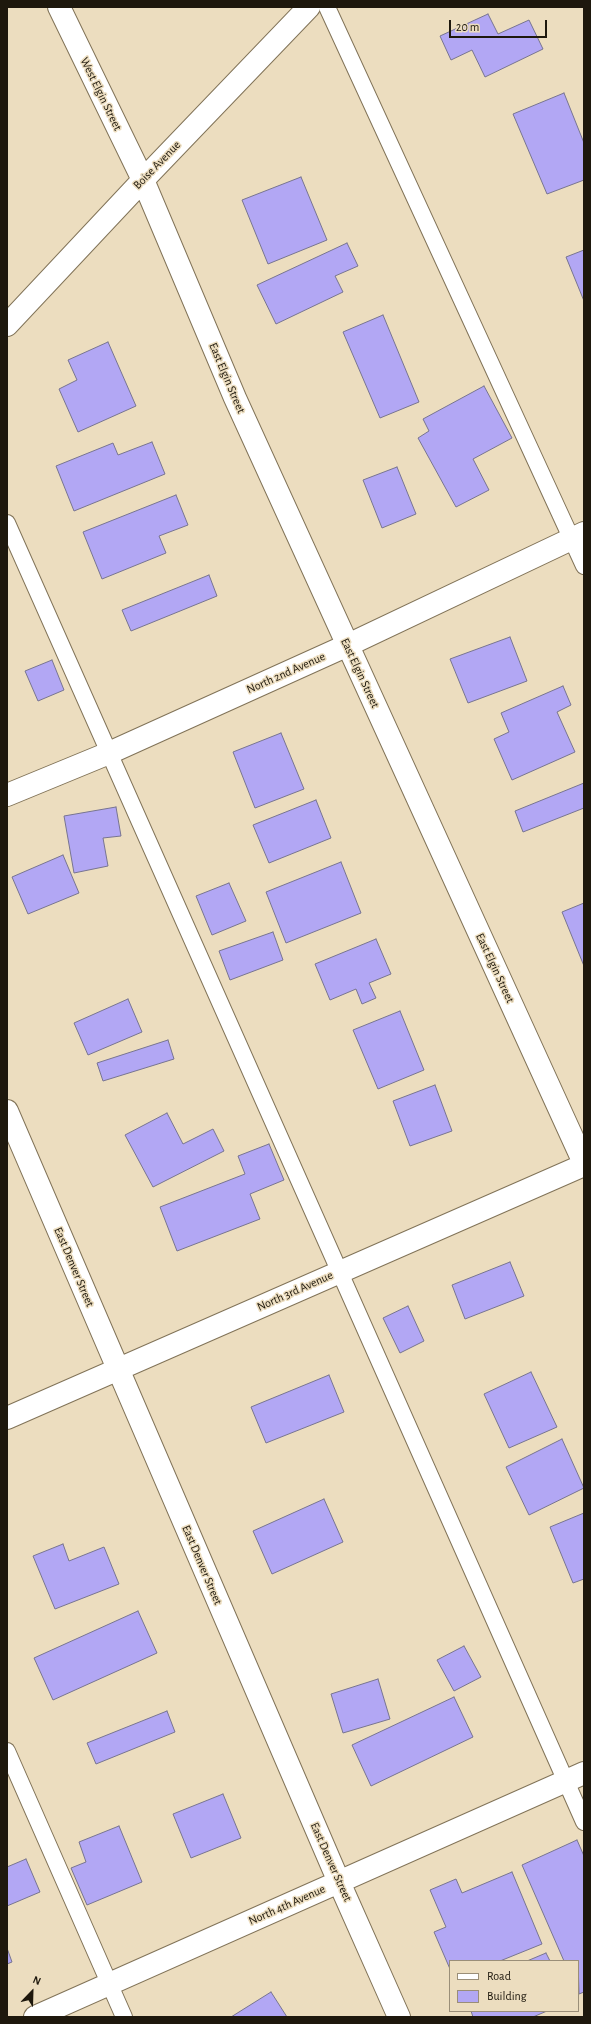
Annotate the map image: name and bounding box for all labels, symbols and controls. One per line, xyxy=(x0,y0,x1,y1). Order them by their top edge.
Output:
scale bar xyxy=(451,12,549,38)
text: 20 m xyxy=(456,21,479,33)
street label: West Elgin Street xyxy=(77,55,125,133)
street label: Boise Avenue xyxy=(130,138,184,192)
street label: East Elgin Street xyxy=(206,341,248,415)
street label: East Elgin Street xyxy=(338,636,382,710)
street label: North 2nd Avenue xyxy=(244,649,328,697)
street label: East Elgin Street xyxy=(473,931,517,1005)
street label: East Denver Street xyxy=(51,1225,97,1309)
street label: North 3rd Avenue xyxy=(255,1268,335,1314)
street label: East Denver Street xyxy=(179,1523,225,1607)
street label: East Denver Street xyxy=(307,1820,355,1904)
street label: North 4th Avenue xyxy=(246,1882,328,1928)
legend xyxy=(449,1960,579,2012)
text: Road xyxy=(487,1970,511,1982)
north arrow xyxy=(12,1972,52,2012)
text: N xyxy=(31,1974,43,1987)
text: Building xyxy=(487,1990,527,2002)

